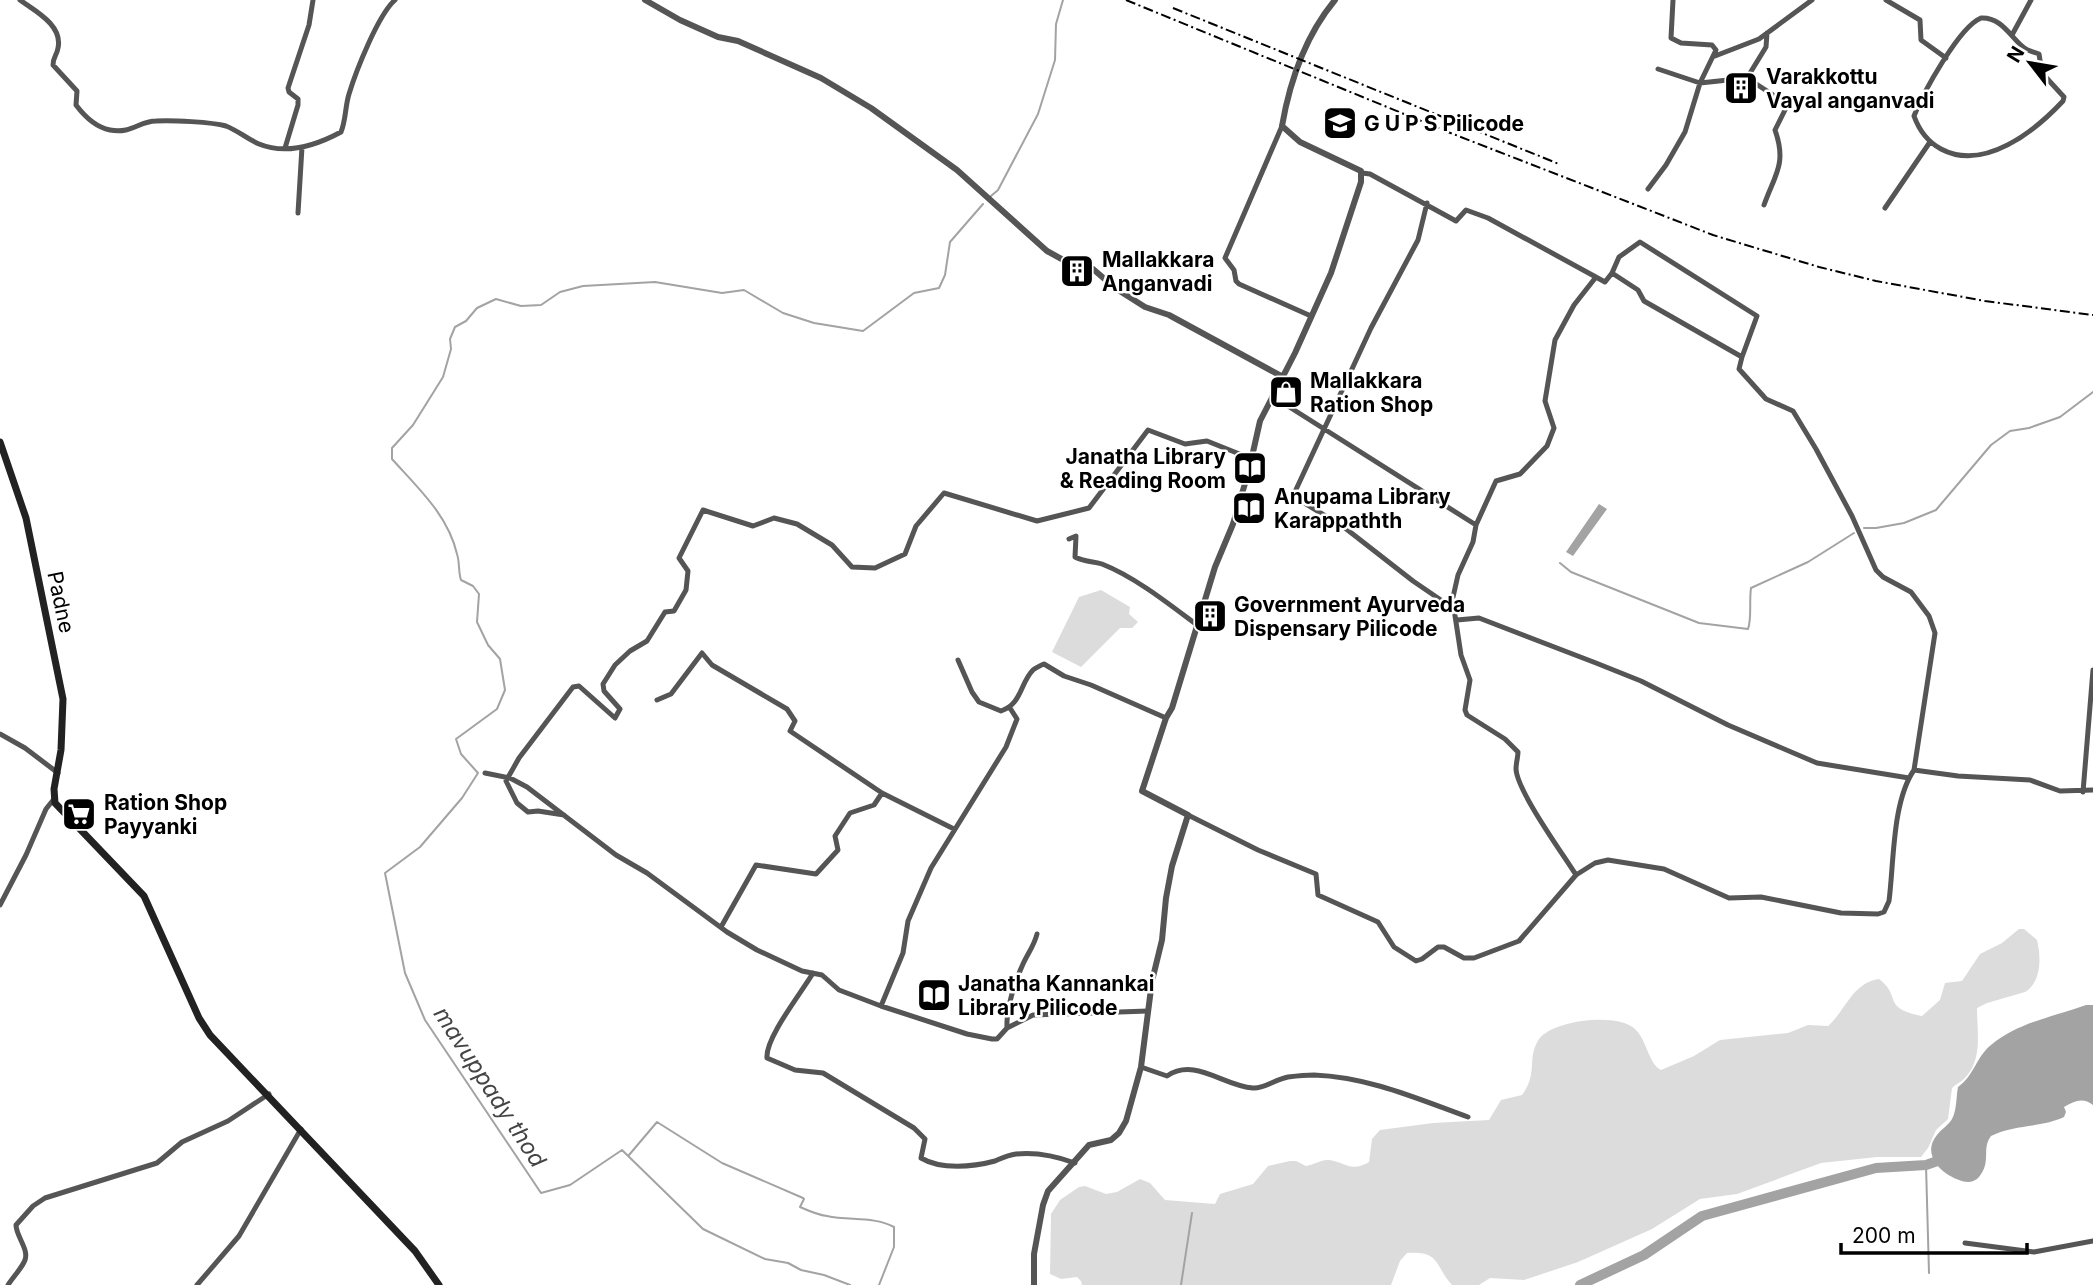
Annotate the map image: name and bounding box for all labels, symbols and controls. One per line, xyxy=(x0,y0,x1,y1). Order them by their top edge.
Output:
north arrow xyxy=(1995,28,2065,98)
text: N xyxy=(2002,42,2029,67)
place label: Varakkottu Vayal anganvadi xyxy=(1766,64,1935,113)
building icon: Varakkottu Vayal anganvadi xyxy=(1722,69,1760,107)
school or university icon: G U P S Pilicode xyxy=(1321,104,1359,142)
place label: G U P S Pilicode xyxy=(1364,111,1524,136)
place label: Mallakkara Anganvadi xyxy=(1102,247,1214,296)
building icon: Mallakkara Anganvadi xyxy=(1058,252,1096,290)
place label: Mallakkara Ration Shop xyxy=(1310,368,1433,417)
shop icon: Mallakkara Ration Shop xyxy=(1267,373,1305,411)
place label: Janatha Library & Reading Room xyxy=(1060,444,1226,493)
library icon: Janatha Library & Reading Room xyxy=(1231,449,1269,487)
place label: Anupama Library Karappathth xyxy=(1274,484,1451,533)
library icon: Anupama Library Karappathth xyxy=(1230,489,1268,527)
street label: Padne xyxy=(42,569,80,635)
place label: Government Ayurveda Dispensary Pilicode xyxy=(1234,592,1465,641)
building icon: Government Ayurveda Dispensary Pilicode xyxy=(1191,597,1229,635)
place label: Ration Shop Payyanki xyxy=(104,790,227,839)
supermarket icon: Ration Shop Payyanki xyxy=(60,795,98,833)
place label: Janatha Kannankai Library Pilicode xyxy=(958,971,1155,1020)
library icon: Janatha Kannankai Library Pilicode xyxy=(915,976,953,1014)
water label: mavuppady thod xyxy=(428,1002,553,1173)
scale bar xyxy=(1841,1212,2026,1256)
text: 200 m xyxy=(1852,1223,1916,1248)

